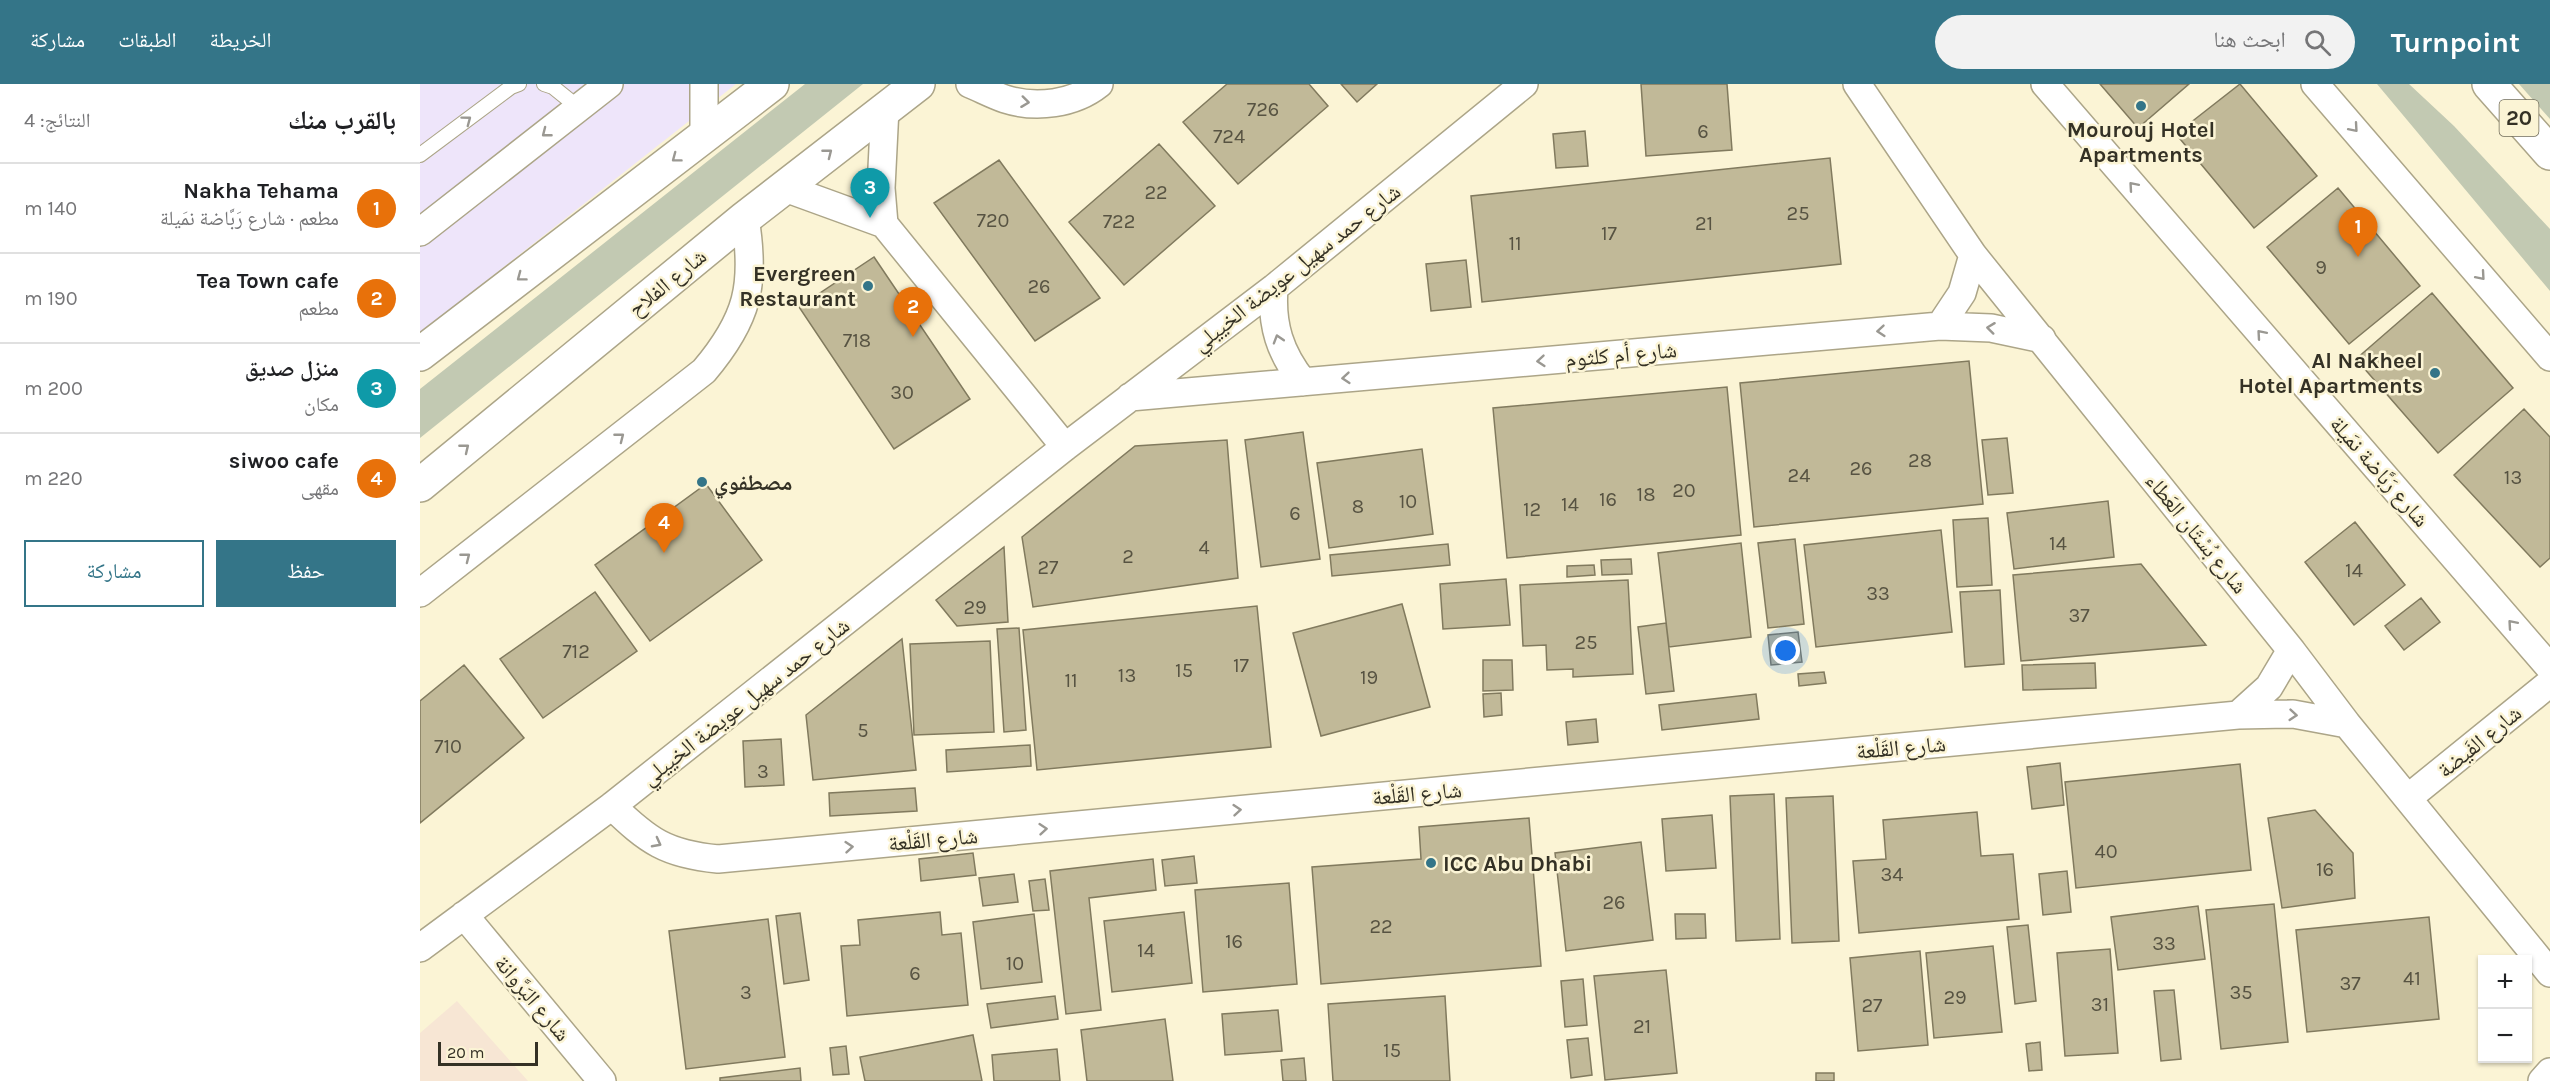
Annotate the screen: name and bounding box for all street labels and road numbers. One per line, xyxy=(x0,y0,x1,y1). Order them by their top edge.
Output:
road number: 20 xyxy=(2500,100,2538,136)
street label: شارع حمد سهيل عويضة الخييلي xyxy=(1187,178,1408,360)
street label: شارع الفلاح xyxy=(623,243,712,322)
street label: شارع أم كلثوم xyxy=(1564,337,1678,374)
street label: شارع رَبَّاضة نمَيلة xyxy=(2324,411,2434,532)
street label: شارع بُسْتَان العَطاء xyxy=(2140,468,2253,599)
street label: شارع حمد سهيل عويضة الخييلي xyxy=(636,612,857,794)
street label: شارع الفَيضة xyxy=(2432,700,2527,783)
street label: شارع القَلْعة xyxy=(1855,731,1947,765)
street label: شارع القَلْعة xyxy=(1371,777,1463,811)
street label: شارع القَلْعة xyxy=(887,823,979,857)
street label: شارع البَرَّوانة xyxy=(489,951,576,1047)

